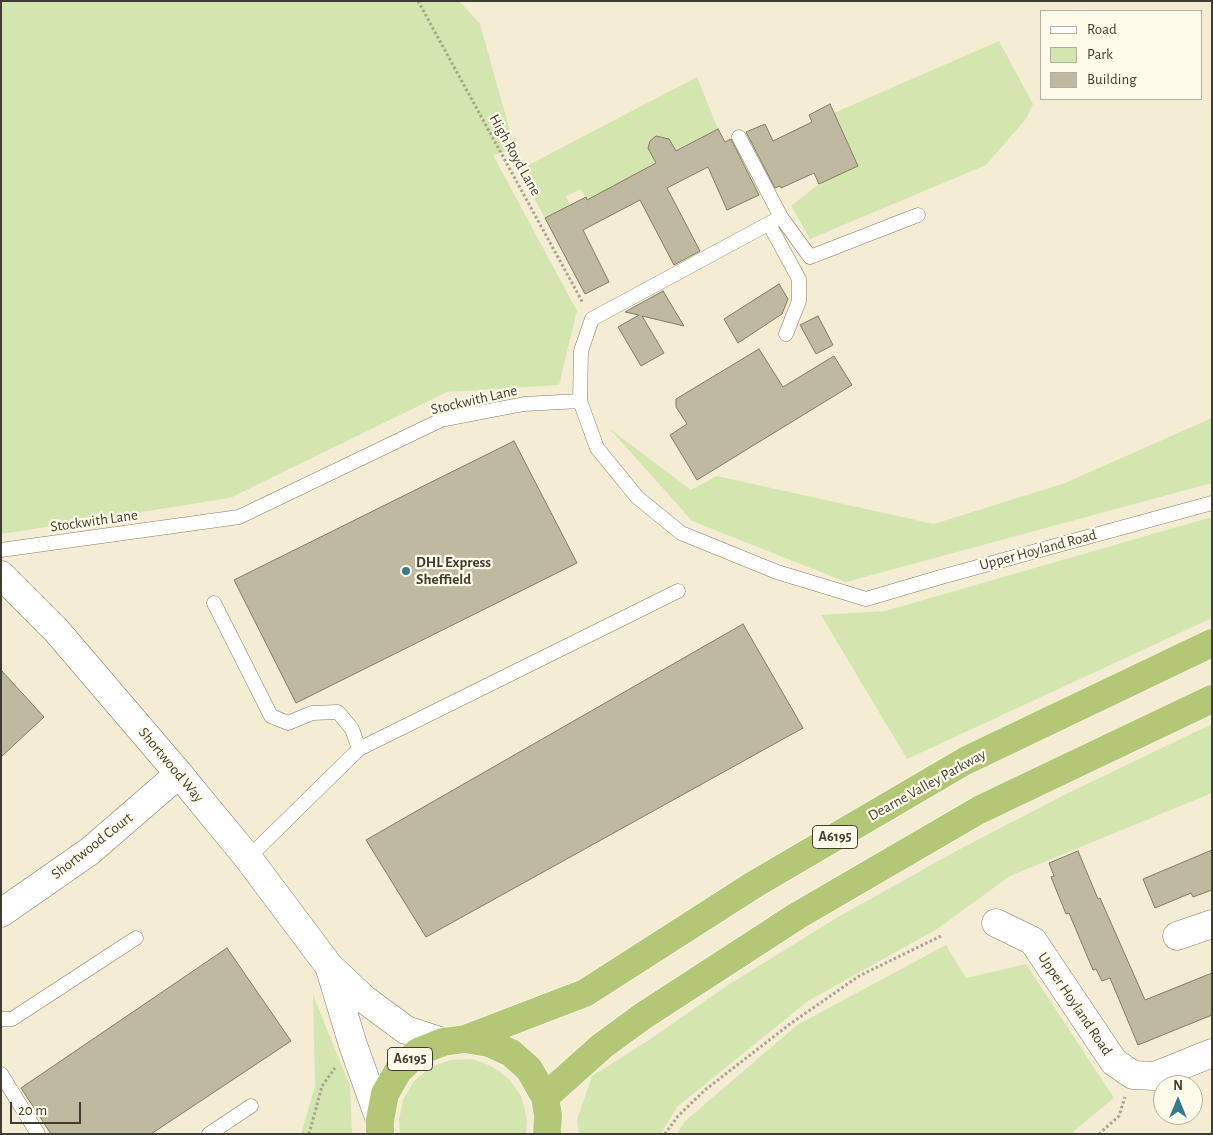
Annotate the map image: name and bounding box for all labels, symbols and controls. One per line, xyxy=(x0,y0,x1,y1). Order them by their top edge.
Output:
legend xyxy=(1040,10,1203,100)
text: Road xyxy=(1087,22,1117,37)
text: Park xyxy=(1087,47,1113,62)
text: Building xyxy=(1087,72,1137,87)
street label: High Royd Lane xyxy=(485,111,545,199)
street label: Stockwith Lane xyxy=(429,381,519,419)
street label: Stockwith Lane xyxy=(49,506,139,536)
street label: Upper Hoyland Road xyxy=(978,526,1098,574)
place label: DHL Express Sheffield xyxy=(416,553,491,588)
marker: DHL Express Sheffield xyxy=(400,565,412,577)
street label: Shortwood Way xyxy=(134,724,208,806)
street label: Dearne Valley Parkway xyxy=(865,745,989,825)
street label: Shortwood Court xyxy=(48,809,136,883)
road number: A6195 xyxy=(812,826,858,849)
street label: Upper Hoyland Road xyxy=(1034,949,1116,1059)
road number: A6195 xyxy=(388,1048,432,1070)
north arrow xyxy=(1153,1075,1203,1125)
text: N xyxy=(1173,1079,1183,1093)
scale bar xyxy=(12,1092,84,1124)
text: 20 m xyxy=(18,1103,47,1118)

